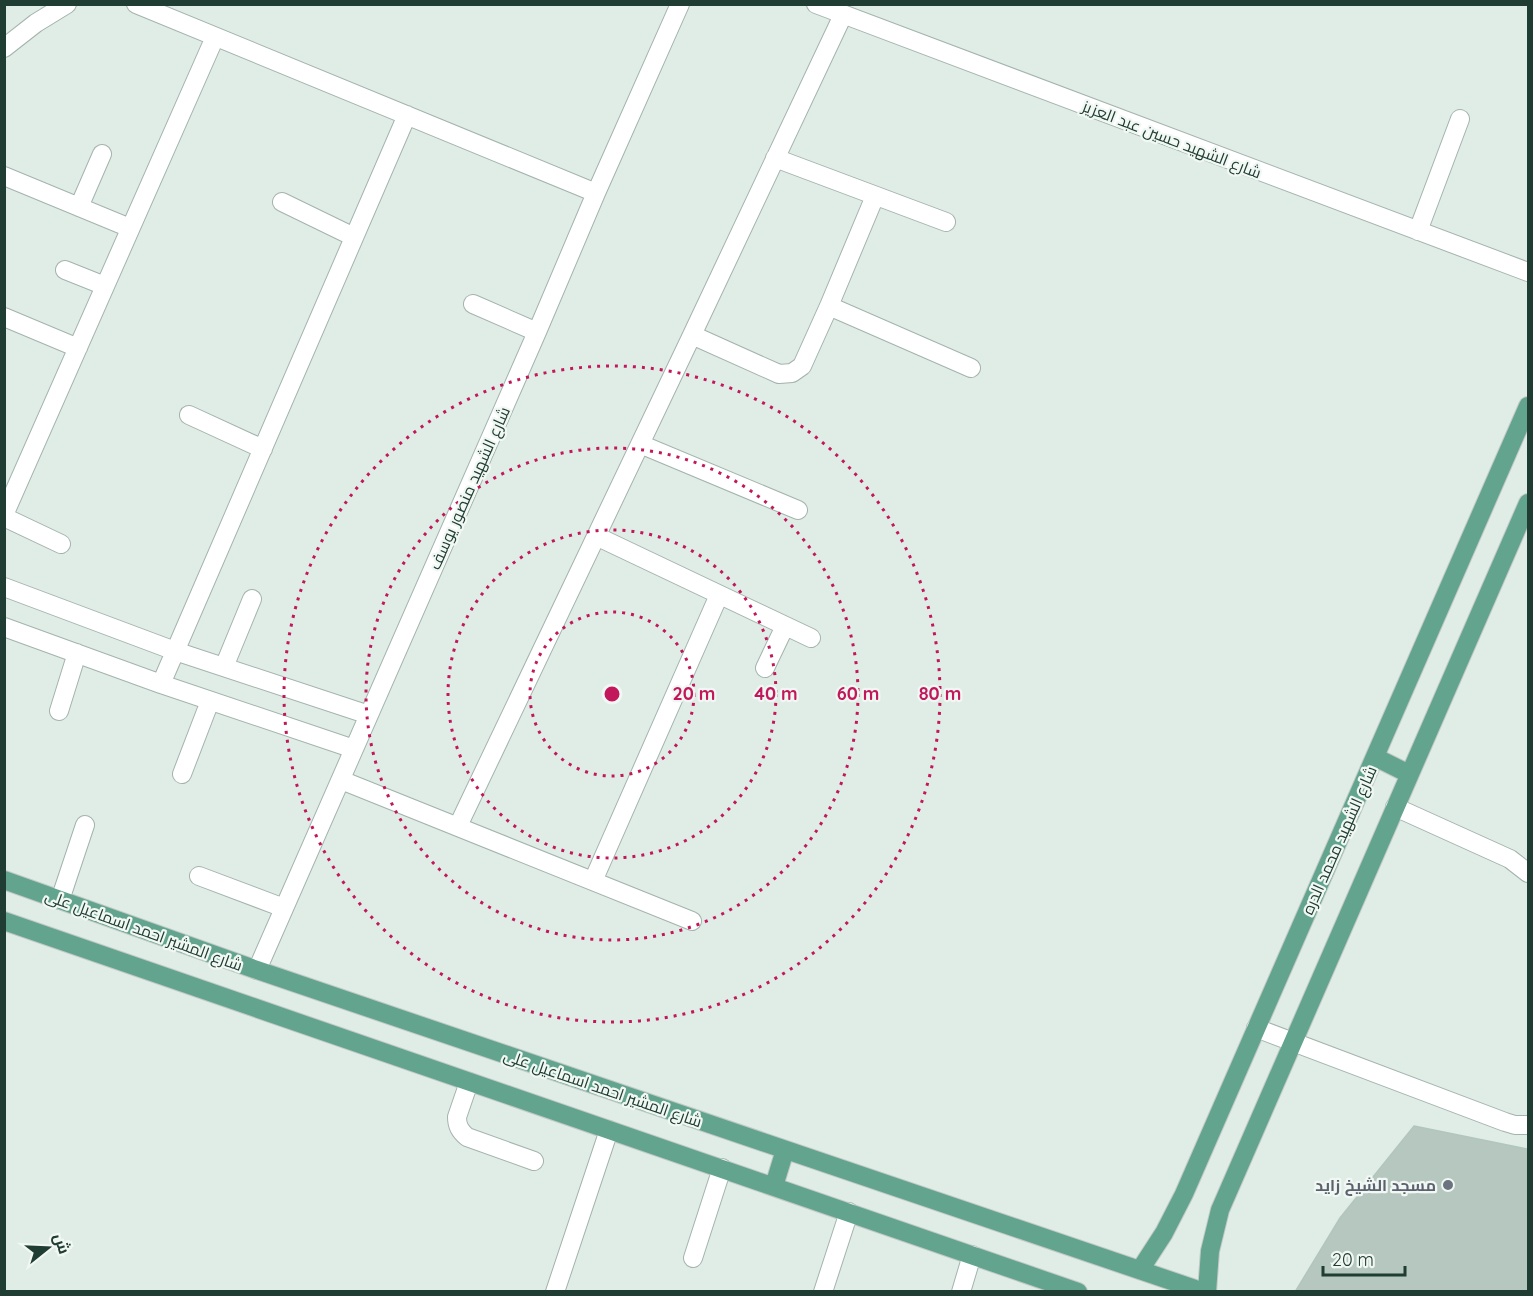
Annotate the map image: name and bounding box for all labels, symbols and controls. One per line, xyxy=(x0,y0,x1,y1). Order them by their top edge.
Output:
street label: شارع الشهيد حسين عبد العزيز xyxy=(1078,95,1264,184)
street label: شارع الشهيد منصور يوسف xyxy=(424,403,516,573)
text: 20 m xyxy=(673,682,715,705)
text: 40 m xyxy=(754,682,798,705)
text: 60 m xyxy=(837,682,879,705)
text: 80 m xyxy=(919,682,961,705)
centre of rings xyxy=(602,684,622,704)
street label: شارع الشهيد محمد الدره xyxy=(1297,763,1383,918)
street label: شارع المشير احمد اسماعيل على xyxy=(42,885,245,977)
street label: شارع المشير احمد اسماعيل على xyxy=(501,1045,705,1133)
place label: مسجد الشيخ زايد xyxy=(1315,1175,1436,1196)
marker: مسجد الشيخ زايد xyxy=(1441,1178,1455,1192)
north arrow xyxy=(18,1218,78,1278)
text: ش xyxy=(50,1231,75,1256)
scale bar xyxy=(1323,1239,1406,1277)
text: 20 m xyxy=(1332,1248,1374,1271)

